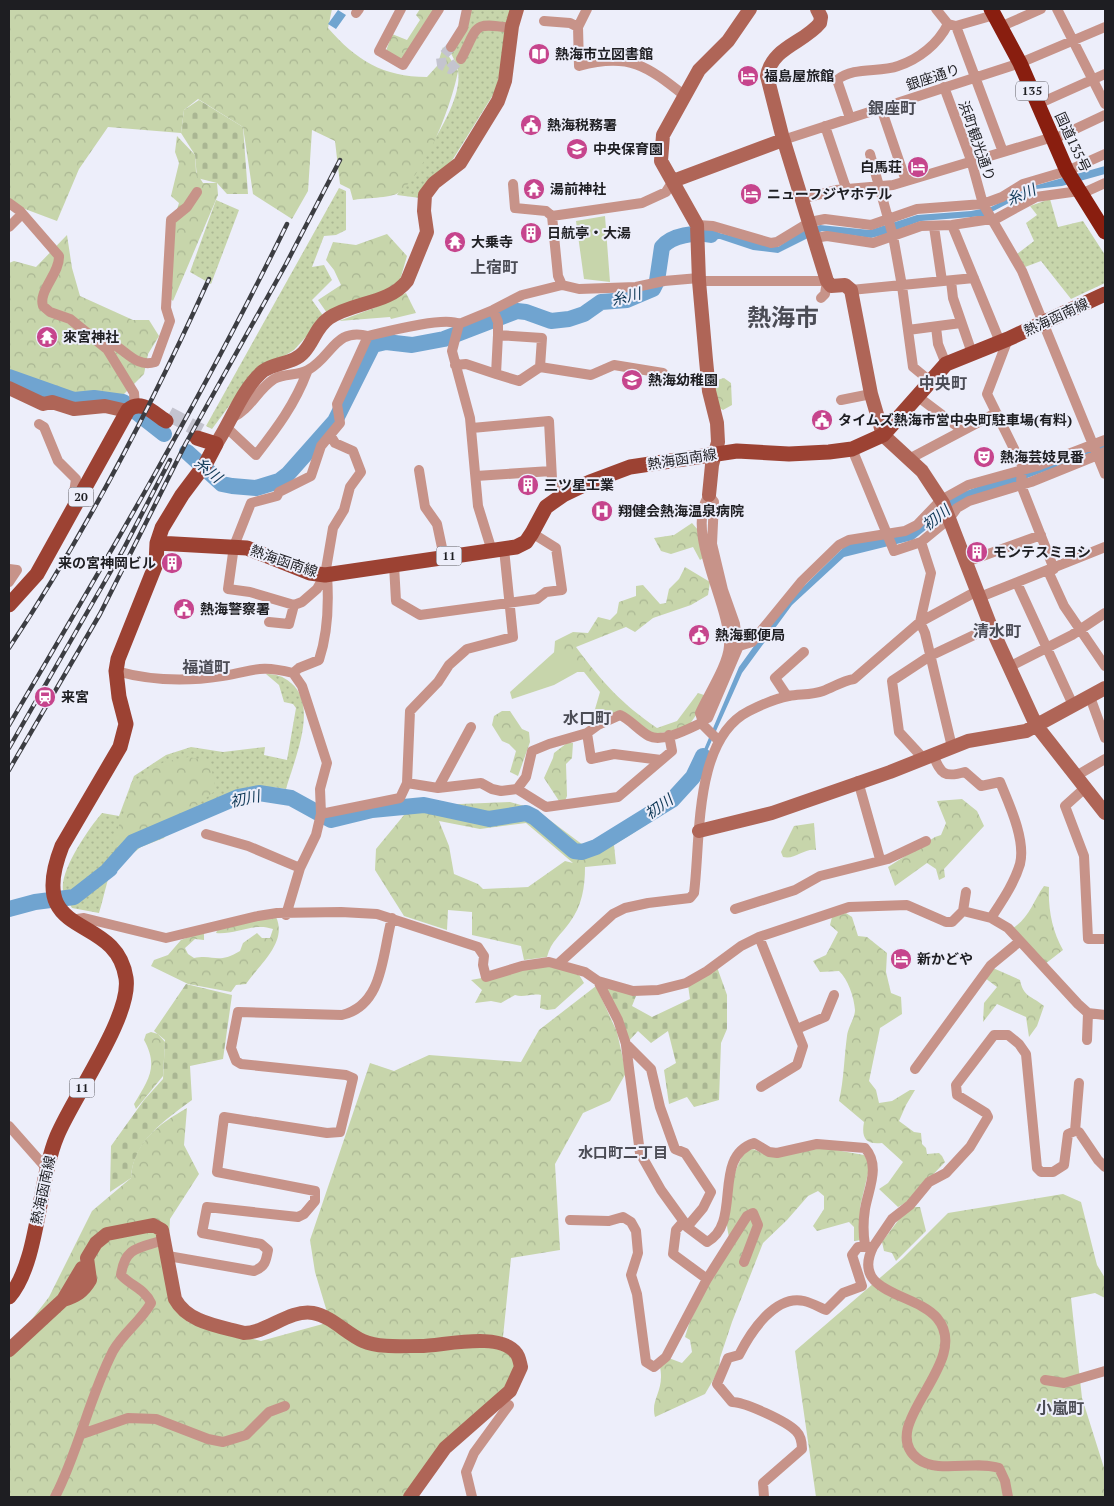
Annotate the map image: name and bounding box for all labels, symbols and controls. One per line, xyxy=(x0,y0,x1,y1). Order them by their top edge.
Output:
library icon: 熱海市立図書館 xyxy=(527,42,551,66)
place label: 熱海市立図書館 xyxy=(555,44,653,63)
street label: 銀座通り xyxy=(903,59,962,94)
hotel icon: 福島屋旅館 xyxy=(736,64,760,88)
place label: 福島屋旅館 xyxy=(764,66,834,85)
road number: 135 xyxy=(1016,82,1048,100)
district label: 銀座町 xyxy=(868,97,916,119)
street label: 浜町観光通り xyxy=(955,98,1000,184)
street label: 国道135号 xyxy=(1051,109,1096,175)
public building icon: 熱海税務署 xyxy=(519,113,543,137)
place label: 熱海税務署 xyxy=(547,115,617,134)
school or university icon: 中央保育園 xyxy=(565,137,589,161)
place label: 中央保育園 xyxy=(593,139,663,158)
hotel icon: 白馬荘 xyxy=(906,155,930,179)
place label: 白馬荘 xyxy=(860,157,902,176)
temple icon: 湯前神社 xyxy=(522,177,546,201)
water label: 糸川 xyxy=(1003,178,1040,209)
place label: 湯前神社 xyxy=(550,179,606,198)
hotel icon: ニューフジヤホテル xyxy=(739,182,763,206)
place label: ニューフジヤホテル xyxy=(767,184,892,203)
building icon: 日航亭・大湯 xyxy=(519,221,543,245)
place label: 日航亭・大湯 xyxy=(547,223,631,242)
temple icon: 大乗寺 xyxy=(443,230,467,254)
place label: 大乗寺 xyxy=(471,232,513,251)
district label: 上宿町 xyxy=(470,256,518,278)
water label: 糸川 xyxy=(609,282,645,309)
street label: 熱海函南線 xyxy=(1020,293,1092,340)
district label: 熱海市 xyxy=(747,301,819,333)
temple icon: 來宮神社 xyxy=(35,325,59,349)
place label: 來宮神社 xyxy=(63,327,119,346)
school or university icon: 熱海幼稚園 xyxy=(620,368,644,392)
place label: 熱海幼稚園 xyxy=(648,370,718,389)
district label: 中央町 xyxy=(919,372,967,394)
public building icon: タイムズ熱海市営中央町駐車場(有料) xyxy=(810,408,834,432)
place label: タイムズ熱海市営中央町駐車場(有料) xyxy=(838,410,1072,429)
street label: 熱海函南線 xyxy=(646,444,718,473)
theatre icon: 熱海芸妓見番 xyxy=(972,445,996,469)
place label: 熱海芸妓見番 xyxy=(1000,447,1084,466)
water label: 糸川 xyxy=(191,452,228,488)
building icon: 三ツ星工業 xyxy=(516,473,540,497)
place label: 三ツ星工業 xyxy=(544,475,614,494)
road number: 20 xyxy=(68,488,94,507)
hospital icon: 翔健会熱海温泉病院 xyxy=(590,499,614,523)
water label: 初川 xyxy=(917,499,955,534)
place label: 翔健会熱海温泉病院 xyxy=(618,501,744,520)
street label: 熱海函南線 xyxy=(248,540,320,581)
building icon: モンテスミヨシ xyxy=(965,540,989,564)
place label: モンテスミヨシ xyxy=(993,542,1091,561)
road number: 11 xyxy=(436,546,462,566)
building icon: 来の宮神岡ビル xyxy=(160,551,184,575)
place label: 来の宮神岡ビル xyxy=(58,553,156,572)
public building icon: 熱海警察署 xyxy=(172,597,196,621)
place label: 熱海警察署 xyxy=(200,599,270,618)
district label: 清水町 xyxy=(973,620,1021,642)
public building icon: 熱海郵便局 xyxy=(687,623,711,647)
place label: 熱海郵便局 xyxy=(715,625,785,644)
district label: 福道町 xyxy=(182,656,230,678)
station icon: 来宮 xyxy=(33,685,57,709)
place label: 来宮 xyxy=(61,687,89,706)
district label: 水口町 xyxy=(563,707,611,729)
water label: 初川 xyxy=(228,785,263,811)
water label: 初川 xyxy=(640,788,678,823)
hotel icon: 新かどや xyxy=(889,947,913,971)
place label: 新かどや xyxy=(917,949,973,968)
road number: 11 xyxy=(70,1078,94,1098)
district label: 水口町二丁目 xyxy=(578,1142,668,1162)
street label: 熱海函南線 xyxy=(26,1154,59,1226)
district label: 小嵐町 xyxy=(1036,1397,1084,1419)

